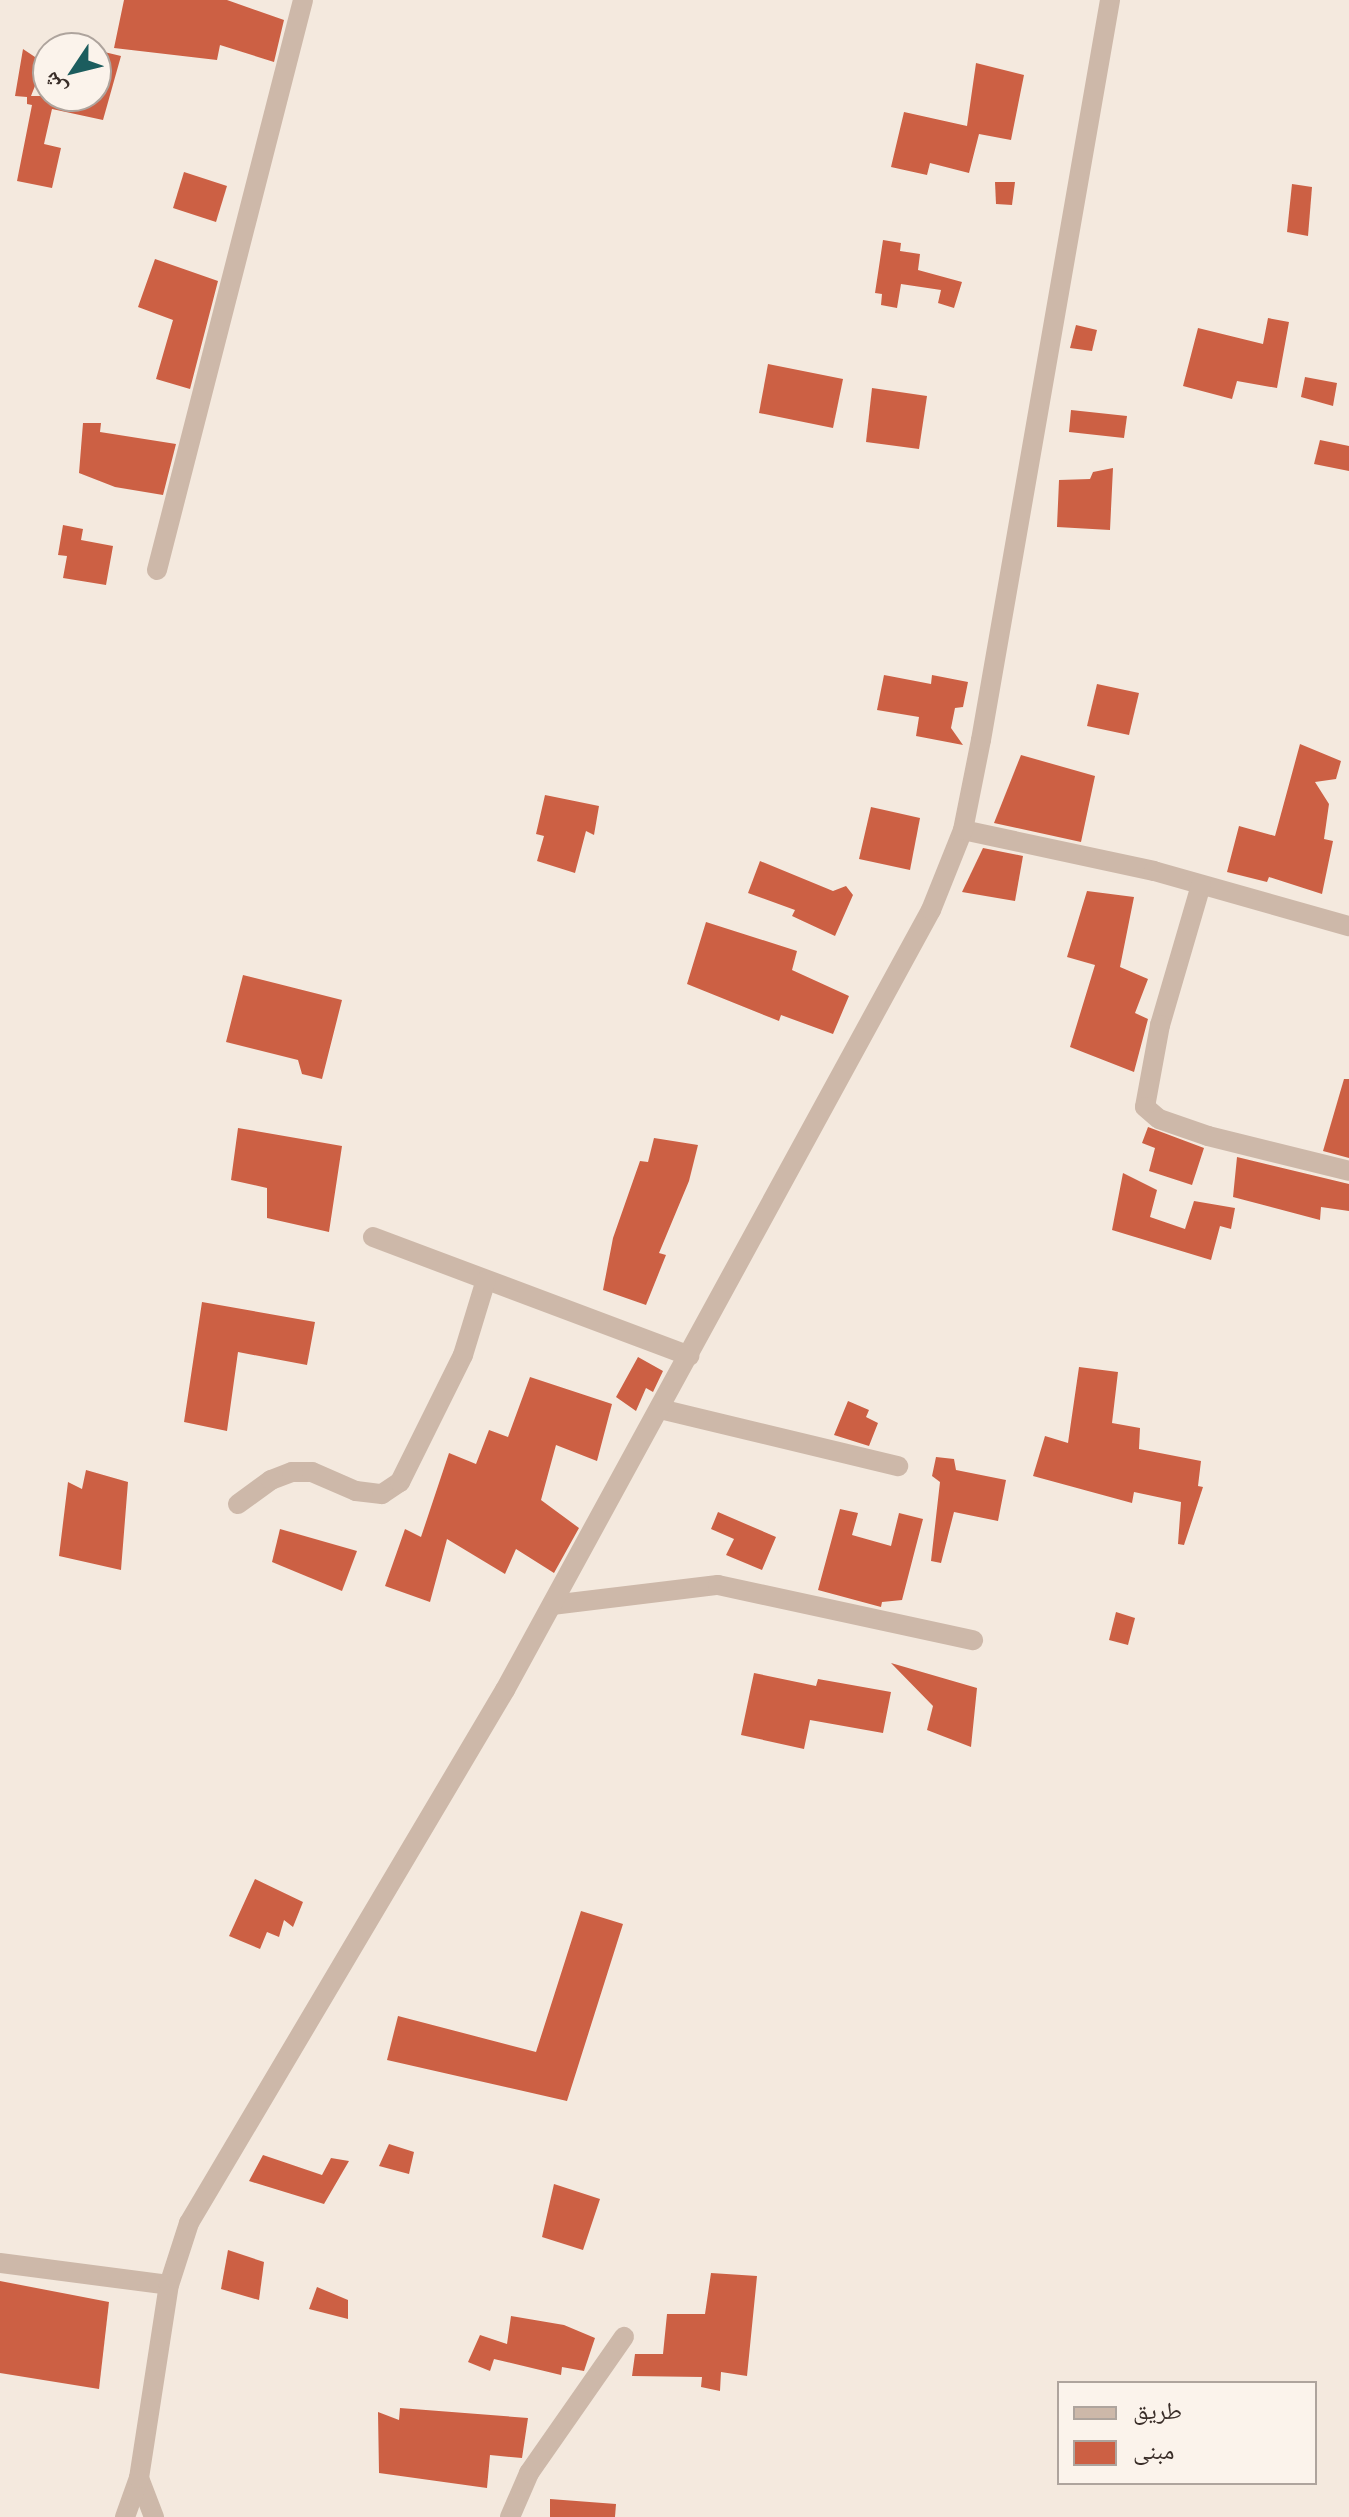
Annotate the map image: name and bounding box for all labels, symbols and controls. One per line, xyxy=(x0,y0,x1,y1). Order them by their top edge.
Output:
north arrow xyxy=(32,32,112,112)
text: ش xyxy=(37,68,71,102)
legend xyxy=(1057,2381,1317,2485)
text: طريق xyxy=(1133,2397,1182,2424)
text: مبنى xyxy=(1133,2437,1174,2464)

